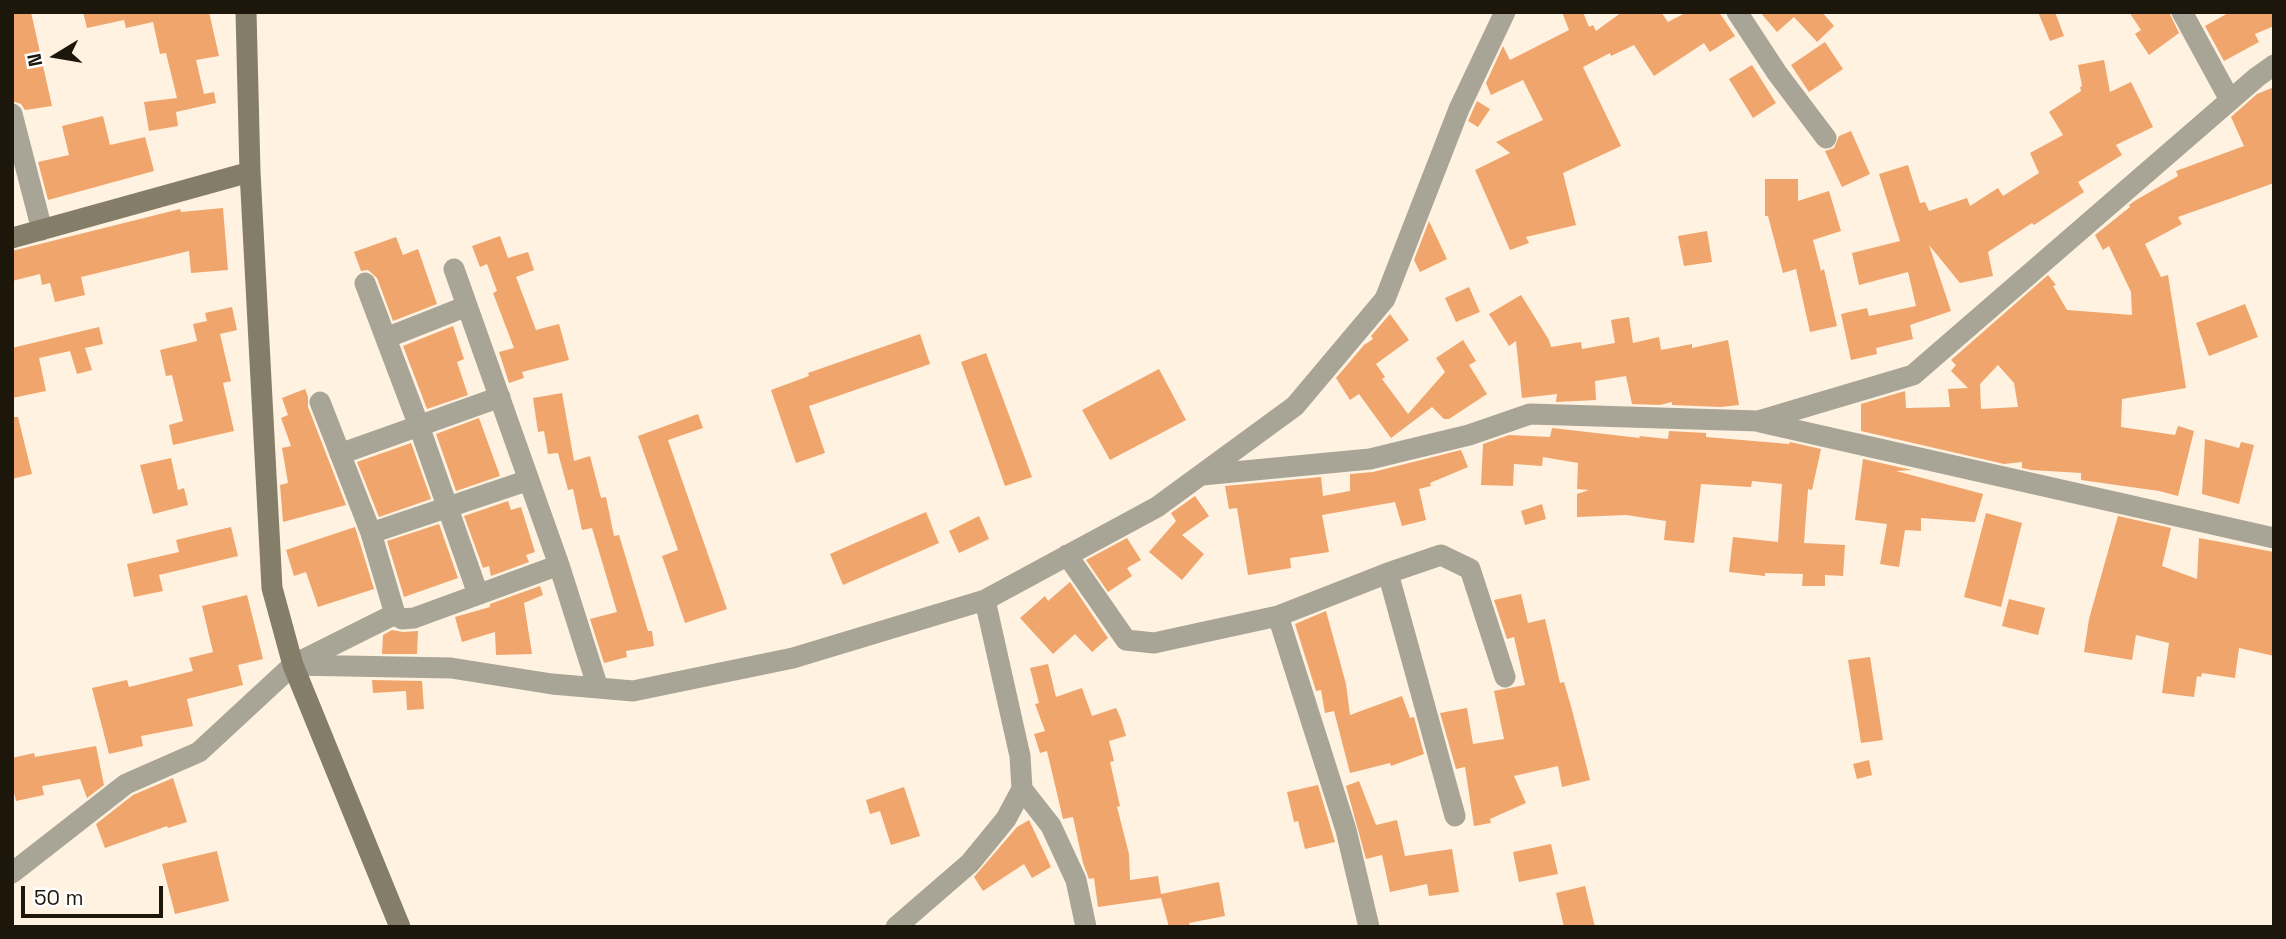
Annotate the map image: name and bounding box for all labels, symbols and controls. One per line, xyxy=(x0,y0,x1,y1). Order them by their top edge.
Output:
north arrow xyxy=(21,21,91,91)
text: N xyxy=(21,51,48,69)
scale bar xyxy=(24,872,166,916)
text: 50 m xyxy=(34,884,84,911)

